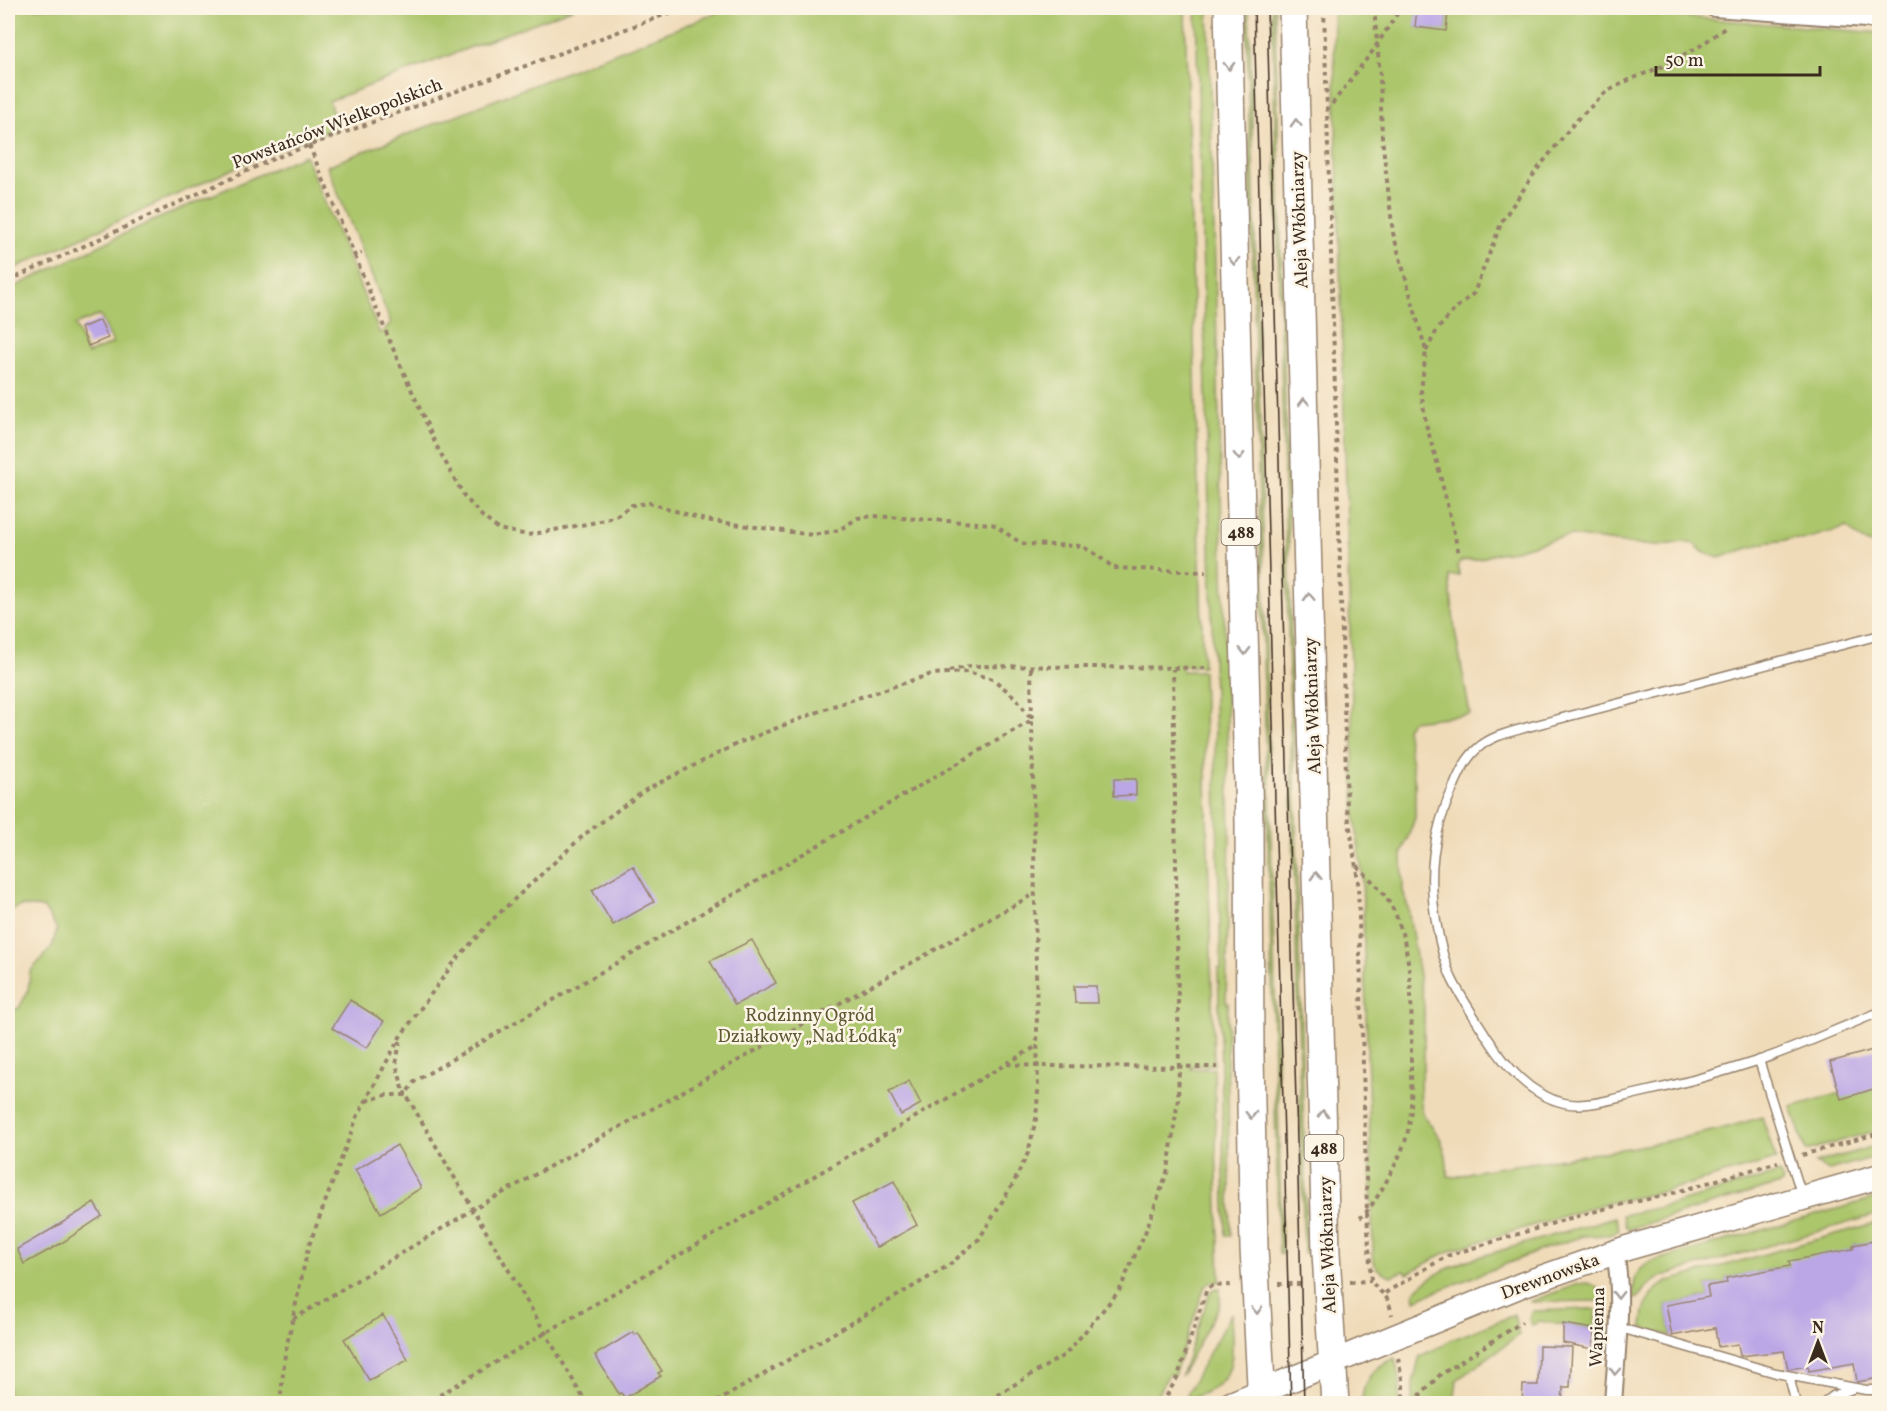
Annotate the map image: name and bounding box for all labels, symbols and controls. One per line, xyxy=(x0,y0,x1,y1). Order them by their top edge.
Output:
scale bar xyxy=(1656,39,1820,77)
text: 50 m xyxy=(1665,49,1704,74)
one-way arrow xyxy=(1223,61,1236,70)
street label: Powstańców Wielkopolskich xyxy=(229,73,447,176)
one-way arrow xyxy=(1290,119,1303,128)
street label: Aleja Włókniarzy xyxy=(1286,150,1315,289)
one-way arrow xyxy=(1228,256,1241,265)
one-way arrow xyxy=(1298,398,1310,407)
one-way arrow xyxy=(1233,451,1246,460)
road number: 488 xyxy=(1222,519,1260,545)
one-way arrow xyxy=(1303,593,1315,602)
street label: Aleja Włókniarzy xyxy=(1299,636,1328,775)
one-way arrow xyxy=(1238,646,1251,655)
one-way arrow xyxy=(1310,872,1323,881)
park label: Rodzinny Ogród Działkowy „Nad Łódką” xyxy=(718,1004,902,1050)
one-way arrow xyxy=(1245,1110,1257,1119)
one-way arrow xyxy=(1316,1110,1329,1119)
road number: 488 xyxy=(1304,1135,1344,1161)
street label: Aleja Włókniarzy xyxy=(1314,1175,1343,1314)
street label: Drewnowska xyxy=(1498,1248,1603,1307)
street label: Wapienna xyxy=(1585,1286,1612,1368)
one-way arrow xyxy=(1612,1291,1624,1300)
one-way arrow xyxy=(1250,1305,1263,1314)
north arrow xyxy=(1788,1312,1848,1372)
text: N xyxy=(1812,1318,1824,1340)
one-way arrow xyxy=(1608,1366,1621,1375)

